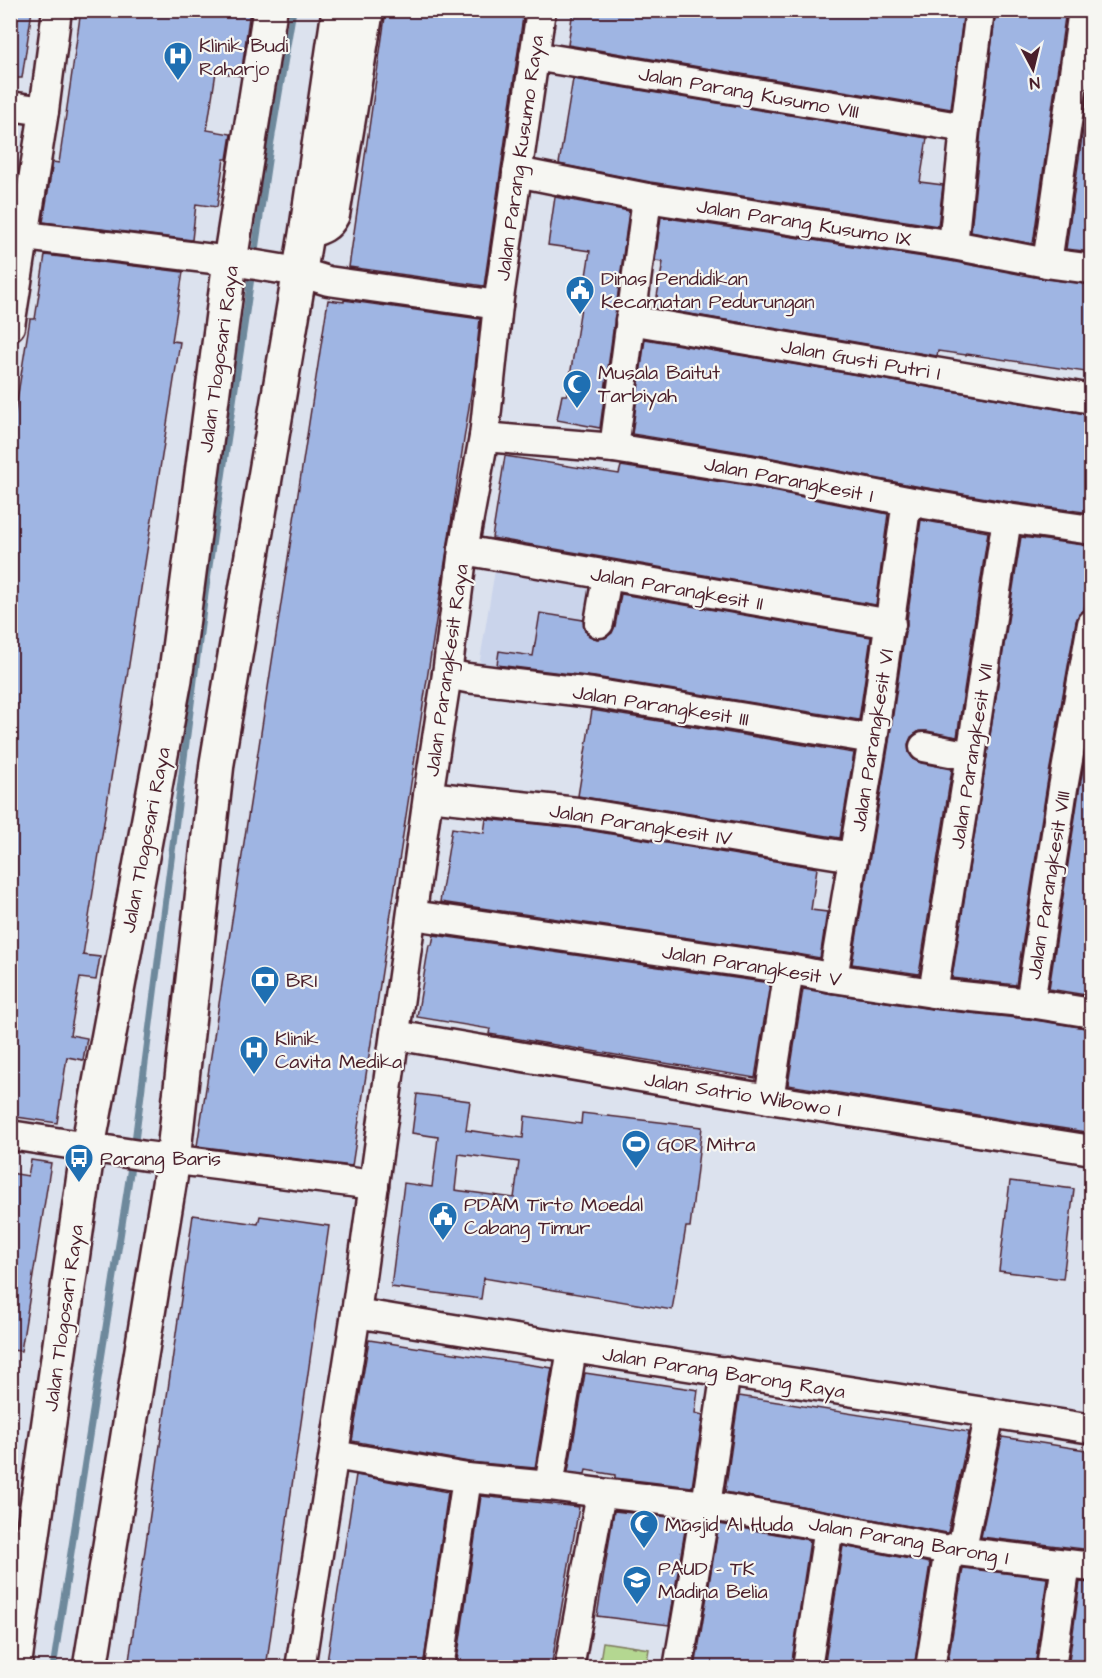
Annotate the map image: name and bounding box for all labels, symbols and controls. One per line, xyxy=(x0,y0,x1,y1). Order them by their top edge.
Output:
place label: Klinik Budi Raharjo xyxy=(199,32,288,83)
street label: Jalan Parang Kusumo Raya xyxy=(489,34,552,283)
north arrow xyxy=(1003,39,1063,99)
hospital icon: Klinik Budi Raharjo xyxy=(162,40,194,82)
street label: Jalan Parang Kusumo VIII xyxy=(636,60,861,127)
text: N xyxy=(1028,71,1041,94)
street label: Jalan Parang Kusumo IX xyxy=(694,192,913,255)
street label: Jalan Tlogosari Raya xyxy=(192,264,247,455)
place label: Dinas Pendidikan Kecamatan Pedurungan xyxy=(601,265,814,317)
public building icon: Dinas Pendidikan Kecamatan Pedurungan xyxy=(564,274,596,316)
street label: Jalan Gusti Putri I xyxy=(779,332,943,388)
place label: Musala Baitut Tarbiyah xyxy=(598,359,720,411)
mosque icon: Musala Baitut Tarbiyah xyxy=(561,368,593,410)
street label: Jalan Parangkesit I xyxy=(702,450,876,511)
street label: Jalan Parangkesit II xyxy=(588,560,765,619)
street label: Jalan Parangkesit Raya xyxy=(418,562,477,778)
street label: Jalan Parangkesit VI xyxy=(845,647,902,834)
street label: Jalan Parangkesit VII xyxy=(944,661,1001,851)
street label: Jalan Parangkesit III xyxy=(571,678,751,735)
street label: Jalan Tlogosari Raya xyxy=(114,745,179,936)
street label: Jalan Parangkesit VIII xyxy=(1020,789,1079,982)
street label: Jalan Parangkesit IV xyxy=(547,797,735,854)
street label: Jalan Parangkesit V xyxy=(660,938,844,995)
bank icon: BRI xyxy=(249,964,281,1006)
place label: BRI xyxy=(286,967,318,995)
place label: Klinik Cavita Medika xyxy=(275,1025,402,1076)
hospital icon: Klinik Cavita Medika xyxy=(238,1034,270,1076)
street label: Jalan Satrio Wibowo I xyxy=(642,1066,843,1124)
sports icon: GOR Mitra xyxy=(620,1128,652,1170)
place label: GOR Mitra xyxy=(657,1131,755,1159)
bus stop icon: Parang Baris xyxy=(63,1142,95,1184)
place label: Parang Baris xyxy=(100,1145,221,1174)
place label: PDAM Tirto Moedal Cabang Timur xyxy=(464,1191,643,1243)
public building icon: PDAM Tirto Moedal Cabang Timur xyxy=(427,1200,459,1242)
street label: Jalan Tlogosari Raya xyxy=(37,1223,92,1414)
street label: Jalan Parang Barong Raya xyxy=(600,1340,847,1407)
mosque icon: Masjid Al Huda xyxy=(628,1508,660,1550)
street label: Jalan Parang Barong I xyxy=(806,1510,1011,1573)
place label: Masjid Al Huda xyxy=(665,1511,793,1539)
place label: PAUD - TK Madina Belia xyxy=(658,1555,768,1606)
school or university icon: PAUD - TK Madina Belia xyxy=(621,1564,653,1606)

